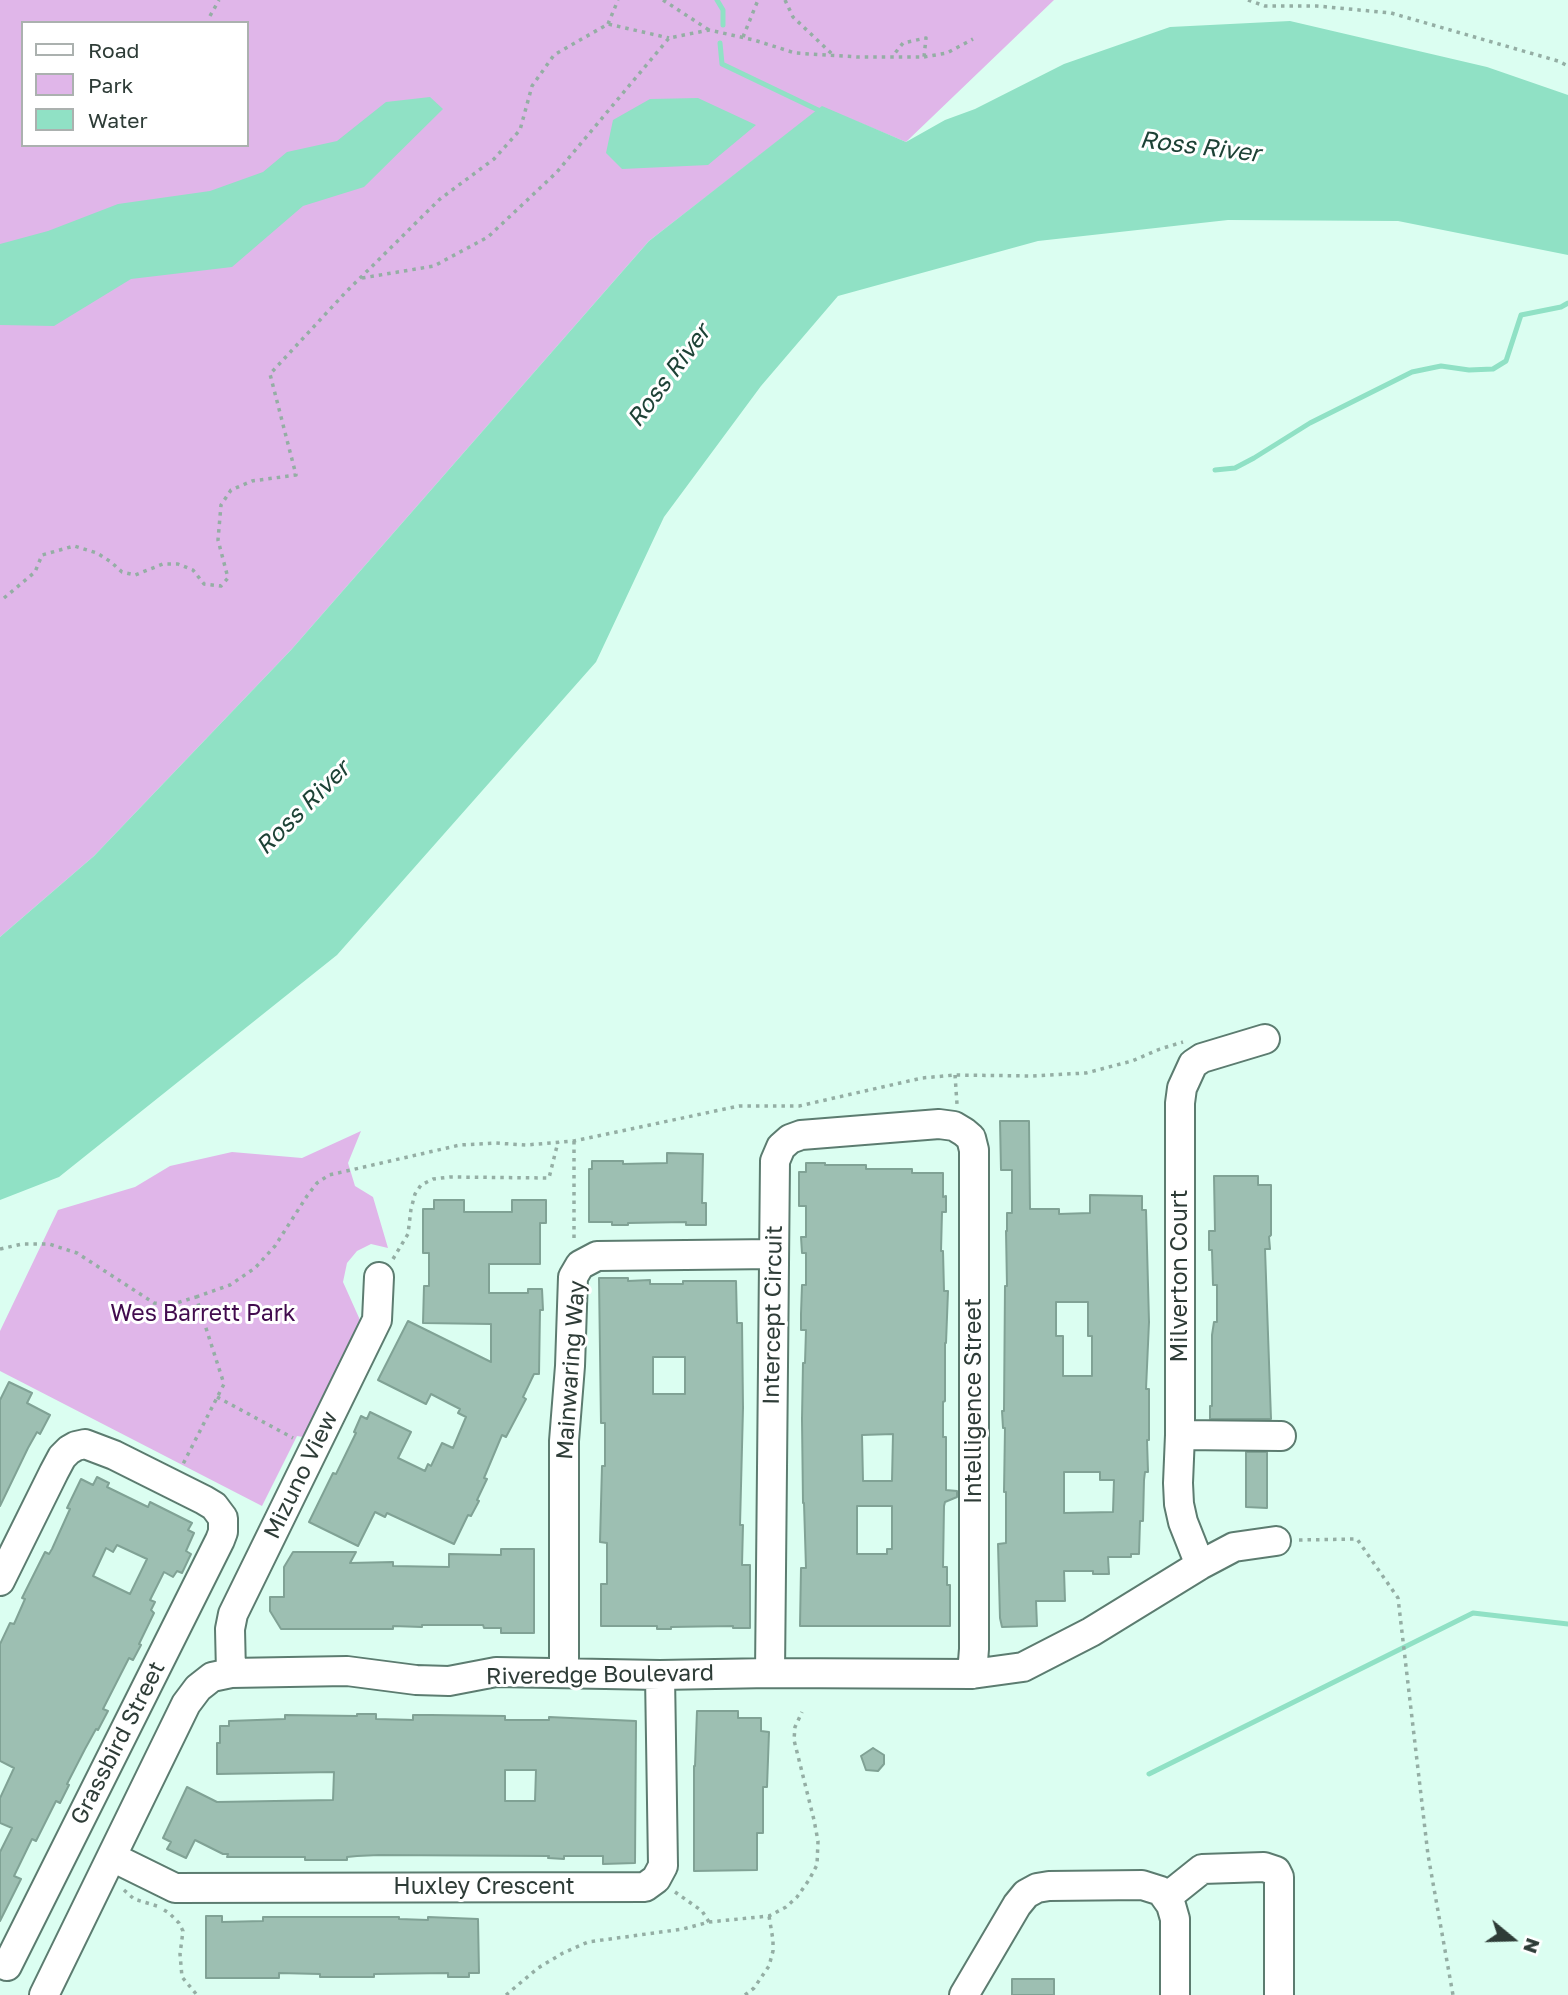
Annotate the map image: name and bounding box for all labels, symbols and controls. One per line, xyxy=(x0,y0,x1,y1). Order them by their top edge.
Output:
legend xyxy=(21,21,248,147)
text: Road xyxy=(88,37,139,63)
text: Park xyxy=(88,72,133,98)
text: Water xyxy=(88,107,148,133)
water label: Ross River xyxy=(1138,125,1262,169)
water label: Ross River xyxy=(621,319,717,433)
water label: Ross River xyxy=(250,755,356,861)
street label: Milverton Court xyxy=(1166,1190,1194,1362)
street label: Intercept Circuit xyxy=(758,1225,788,1405)
street label: Mainwaring Way xyxy=(551,1279,591,1461)
street label: Intelligence Street xyxy=(960,1298,988,1504)
park label: Wes Barrett Park xyxy=(110,1300,296,1328)
street label: Mizuno View xyxy=(258,1407,344,1543)
street label: Grassbird Street xyxy=(65,1657,171,1829)
street label: Riveredge Boulevard xyxy=(486,1659,714,1691)
street label: Huxley Crescent xyxy=(393,1873,575,1901)
north arrow xyxy=(1477,1904,1547,1974)
text: N xyxy=(1519,1935,1546,1957)

